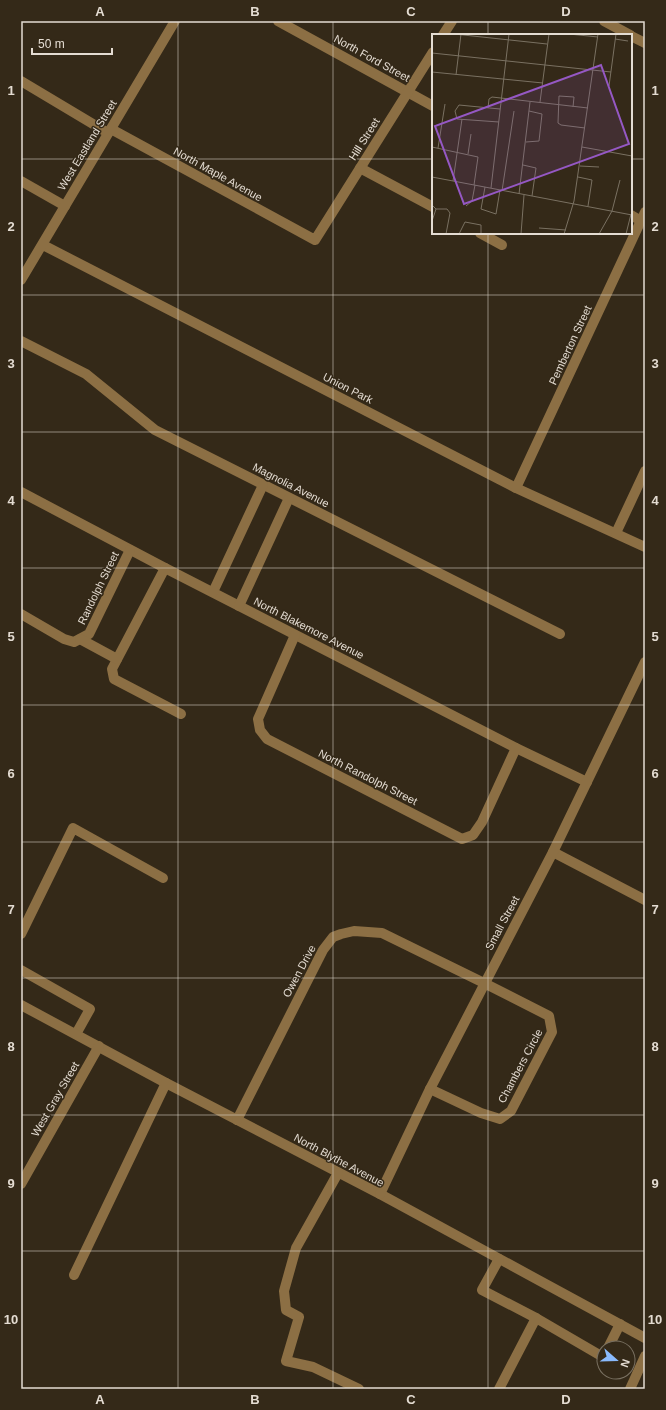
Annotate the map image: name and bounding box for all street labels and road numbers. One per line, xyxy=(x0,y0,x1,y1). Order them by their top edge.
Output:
street label: North Ford Street xyxy=(332,32,412,84)
street label: West Eastland Street xyxy=(55,98,119,192)
street label: Hill Street xyxy=(346,116,382,162)
street label: North Maple Avenue xyxy=(172,145,264,203)
street label: Pemberton Street xyxy=(546,303,594,387)
street label: Union Park xyxy=(321,370,375,406)
street label: Magnolia Avenue xyxy=(251,461,331,509)
street label: Randolph Street xyxy=(75,550,121,626)
street label: North Blakemore Avenue xyxy=(252,595,366,661)
street label: North Randolph Street xyxy=(317,747,419,807)
street label: Small Street xyxy=(483,894,521,952)
street label: Owen Drive xyxy=(280,943,318,999)
street label: Chambers Circle xyxy=(495,1027,545,1105)
street label: West Gray Street xyxy=(29,1060,81,1138)
street label: North Blythe Avenue xyxy=(292,1131,386,1189)

